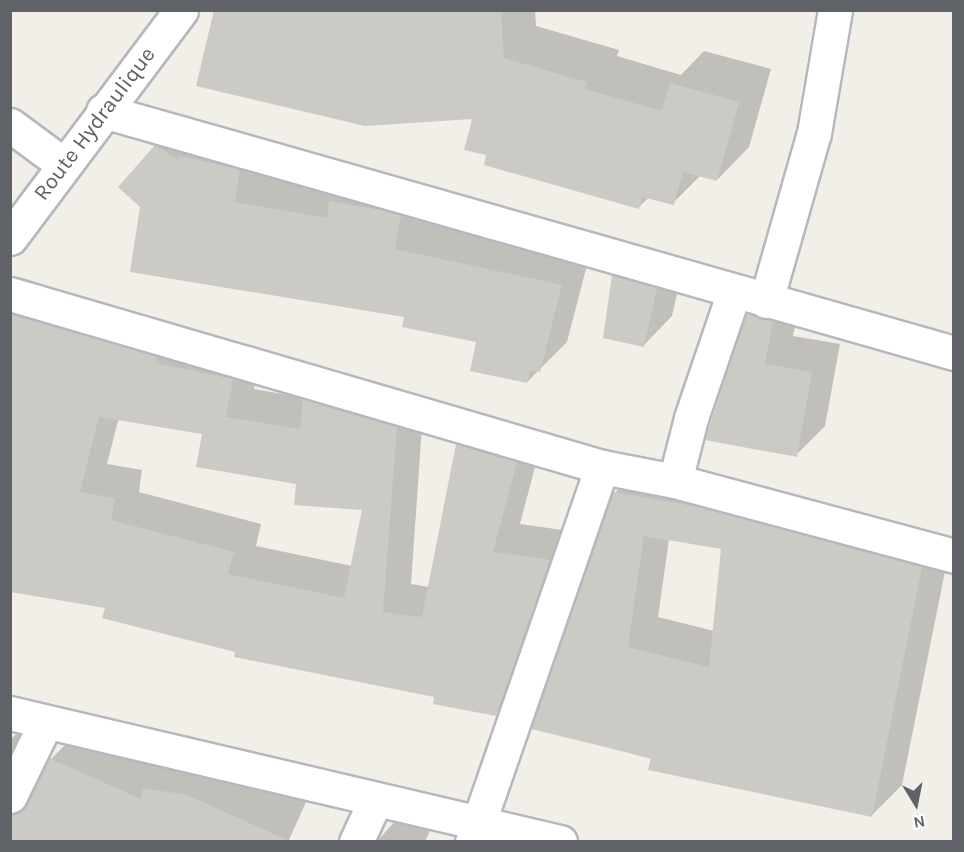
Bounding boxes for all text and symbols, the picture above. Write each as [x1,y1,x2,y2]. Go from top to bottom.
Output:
street label: Route Hydraulique [29,42,161,206]
north arrow [886,774,946,834]
text: N [912,812,927,833]

